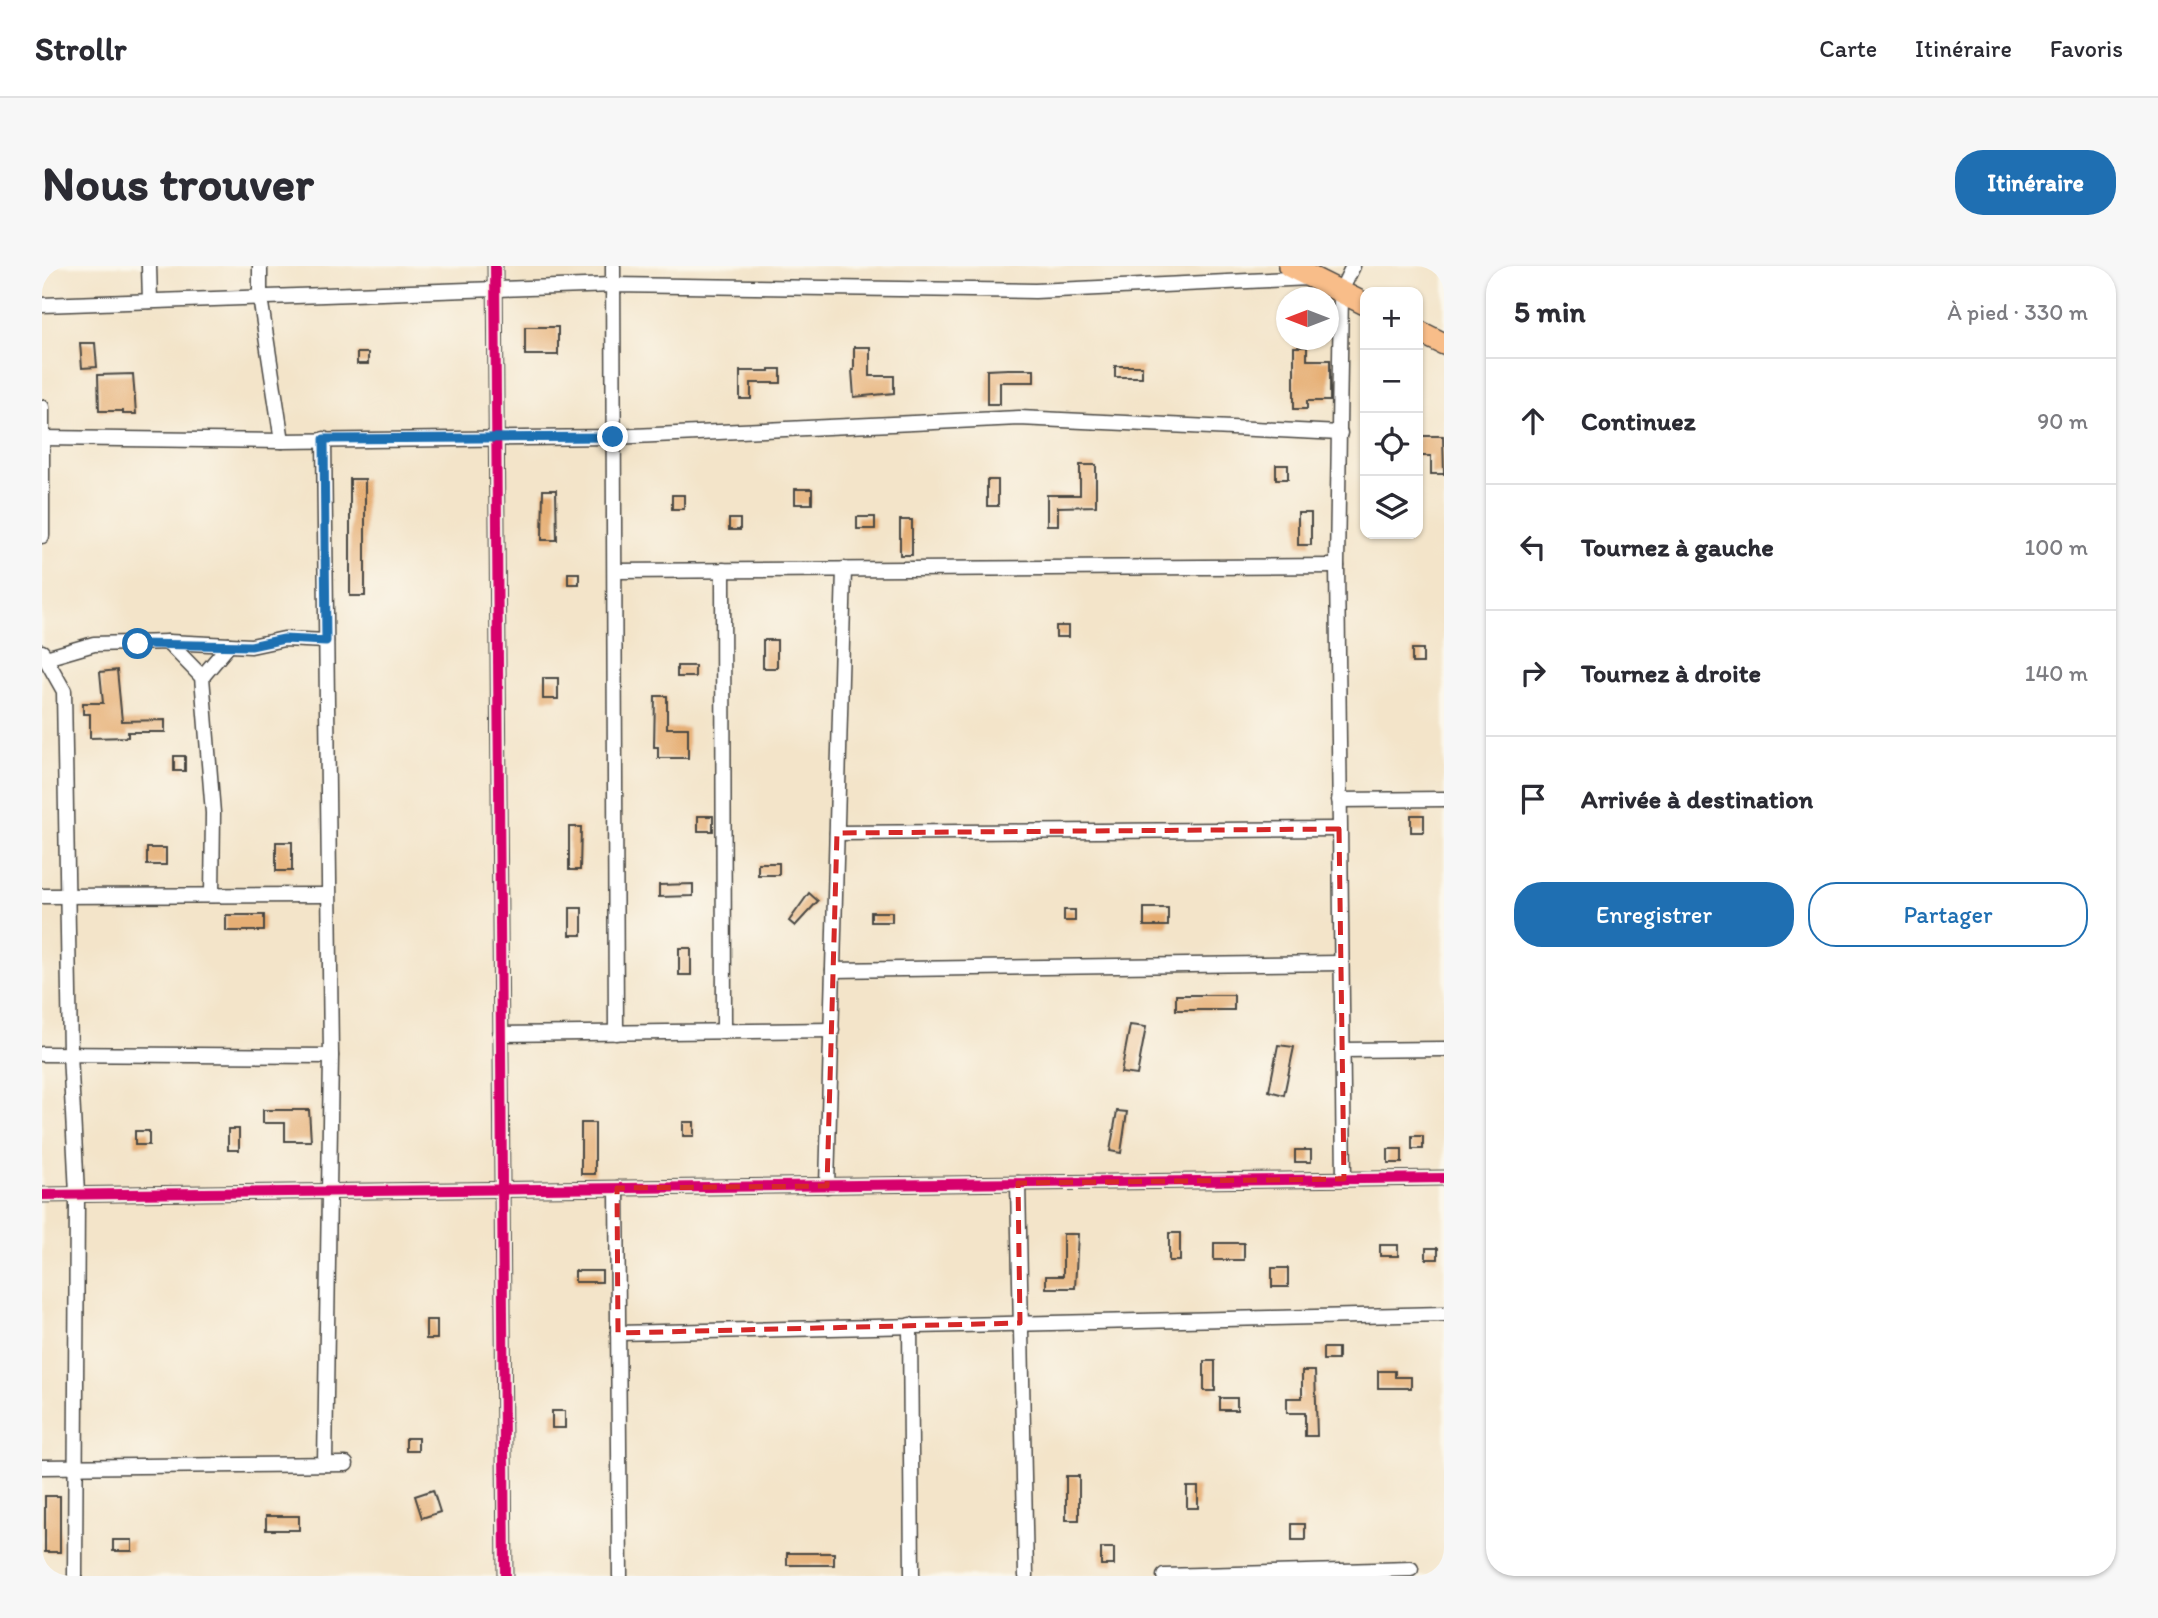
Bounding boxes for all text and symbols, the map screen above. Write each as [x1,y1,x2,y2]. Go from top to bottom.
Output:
text: Strollr [35,29,126,68]
text: Carte [1819,34,1877,63]
text: Itinéraire [1915,34,2012,63]
text: Favoris [2050,34,2123,63]
button: Itinéraire [1955,150,2116,215]
text: Nous trouver [42,153,314,212]
north arrow [1276,287,1339,350]
map controls [1360,287,1423,539]
button: + [1360,287,1423,350]
text: 5 min [1514,293,1585,330]
text: À pied · 330 m [1947,298,2088,326]
button: − [1360,350,1423,413]
icon: ahead [1514,402,1552,440]
text: Continuez [1581,405,1696,437]
text: 90 m [2037,407,2088,435]
button: locate [1360,413,1423,476]
route end [597,421,628,452]
button: layers [1360,476,1423,539]
icon: left [1514,528,1552,566]
text: Tournez à gauche [1581,531,1774,563]
text: 100 m [2024,533,2088,561]
route start [122,628,153,659]
icon: right [1514,654,1552,692]
text: Tournez à droite [1581,657,1761,689]
text: 140 m [2025,659,2088,687]
icon: arrive [1514,780,1552,818]
text: Arrivée à destination [1581,783,1813,815]
button: Enregistrer [1514,882,1794,947]
button: Partager [1808,882,2088,947]

